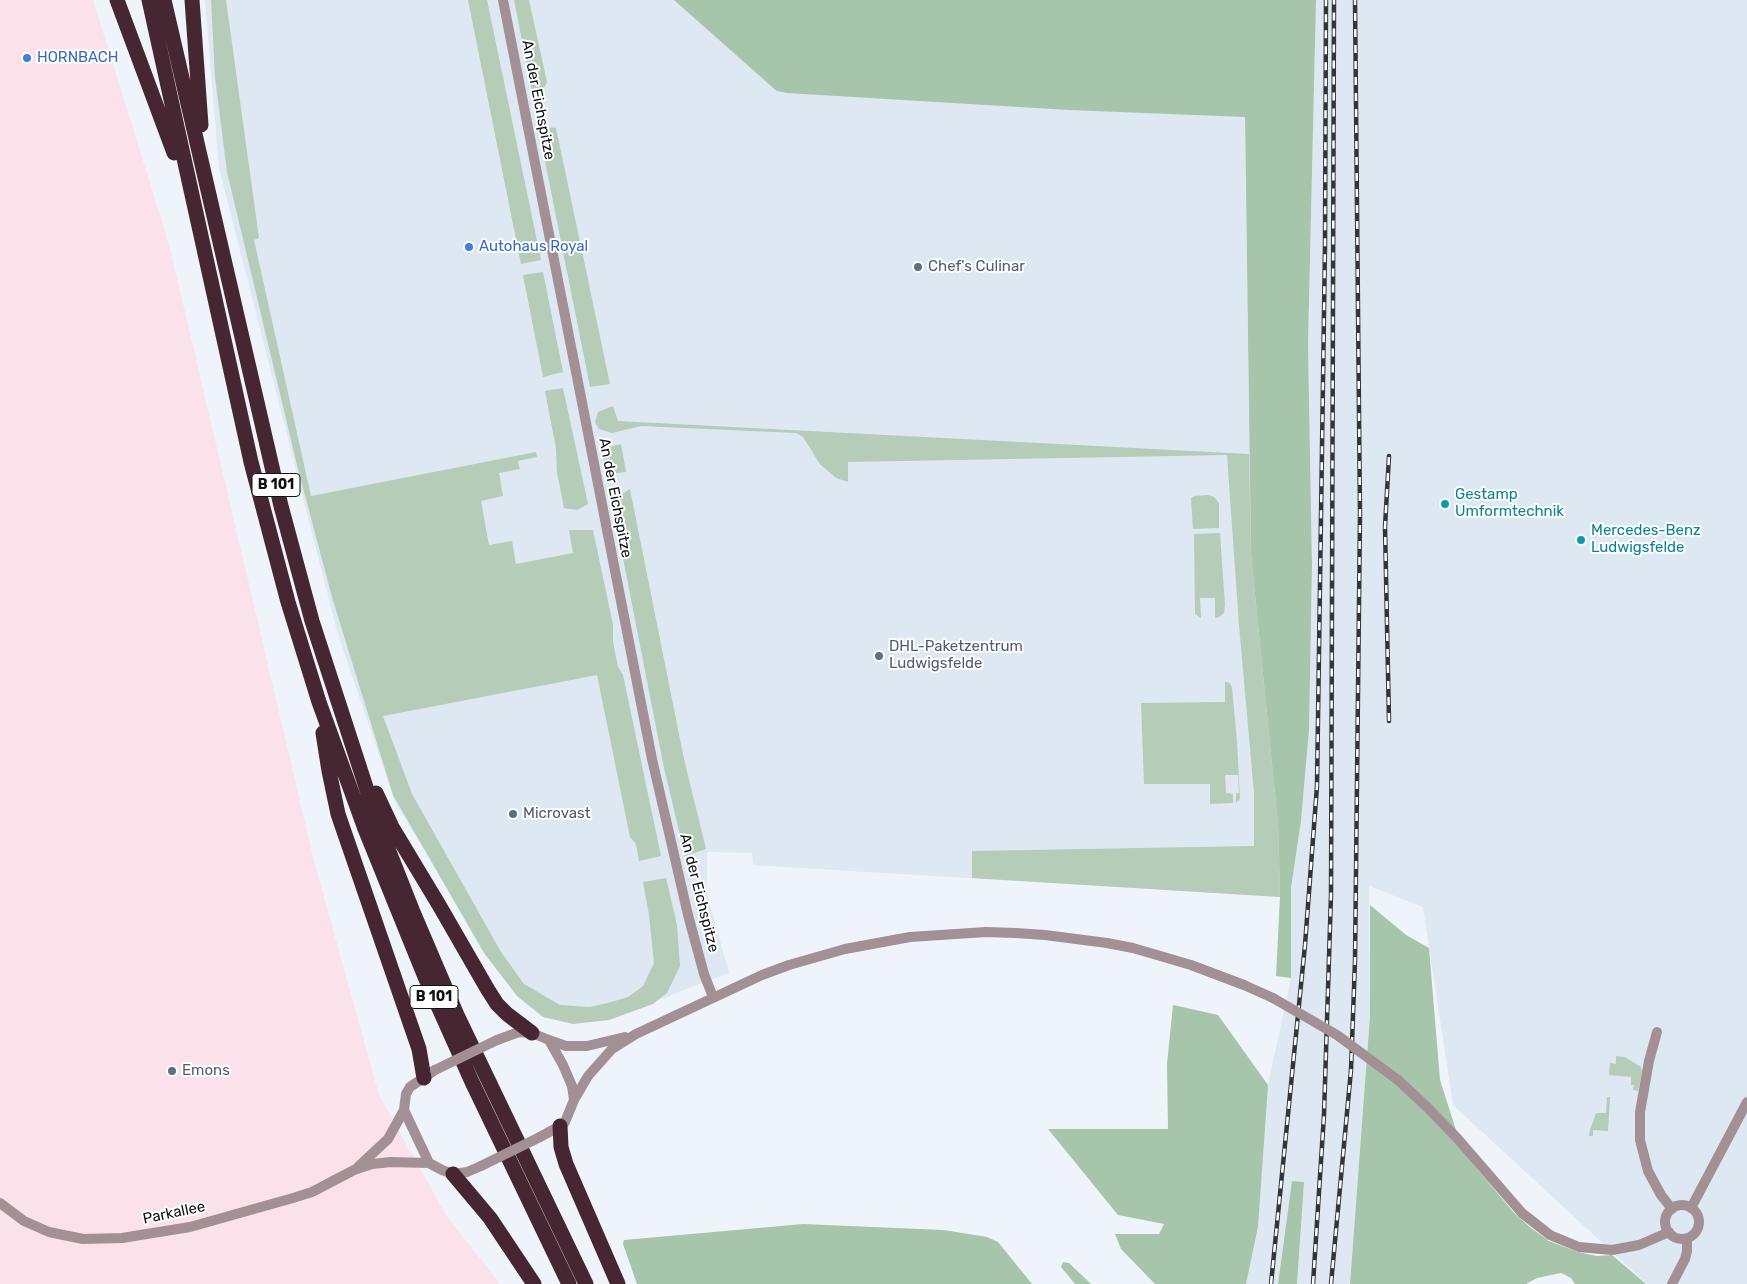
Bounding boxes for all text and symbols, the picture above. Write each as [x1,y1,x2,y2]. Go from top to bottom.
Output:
street label: An der Eichspitze [518,39,558,161]
place label: HORNBACH [37,49,119,67]
marker: HORNBACH [21,52,33,64]
place label: Autohaus Royal [479,238,588,256]
marker: Autohaus Royal [463,241,475,253]
place label: Chef's Culinar [928,258,1025,276]
marker: Chef's Culinar [912,261,924,273]
street label: An der Eichspitze [595,437,635,559]
road number: B 101 [252,474,300,496]
place label: Gestamp Umformtechnik [1455,486,1564,521]
marker: Gestamp Umformtechnik [1439,498,1451,510]
place label: Mercedes-Benz Ludwigsfelde [1591,522,1701,557]
marker: Mercedes-Benz Ludwigsfelde [1575,534,1587,546]
place label: DHL-Paketzentrum Ludwigsfelde [889,638,1023,673]
marker: DHL-Paketzentrum Ludwigsfelde [873,650,885,662]
place label: Microvast [523,805,590,823]
marker: Microvast [507,808,519,820]
street label: An der Eichspitze [676,832,722,954]
road number: B 101 [410,986,458,1009]
place label: Emons [182,1062,230,1080]
marker: Emons [166,1065,178,1077]
street label: Parkallee [141,1198,207,1228]

